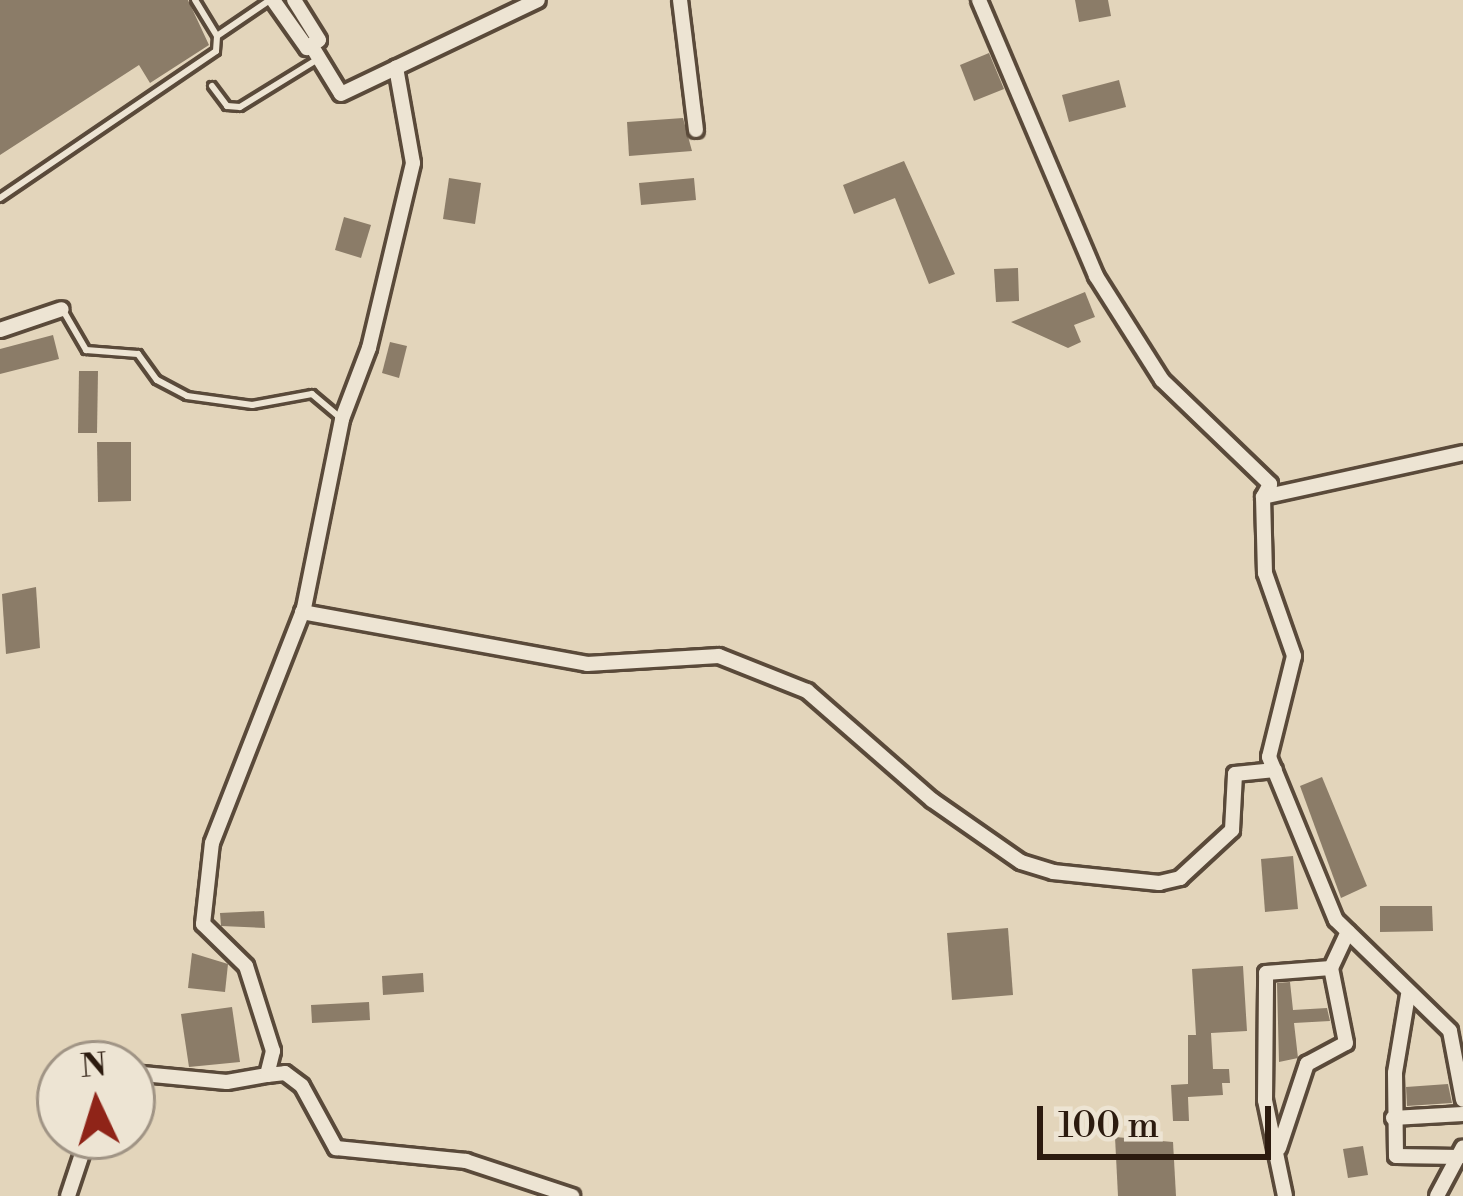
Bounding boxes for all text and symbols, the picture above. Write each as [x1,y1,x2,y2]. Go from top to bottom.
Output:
north arrow [36,1040,156,1160]
text: N [79,1045,108,1088]
scale bar [1043,1082,1277,1156]
text: 100 m [1058,1104,1159,1149]

